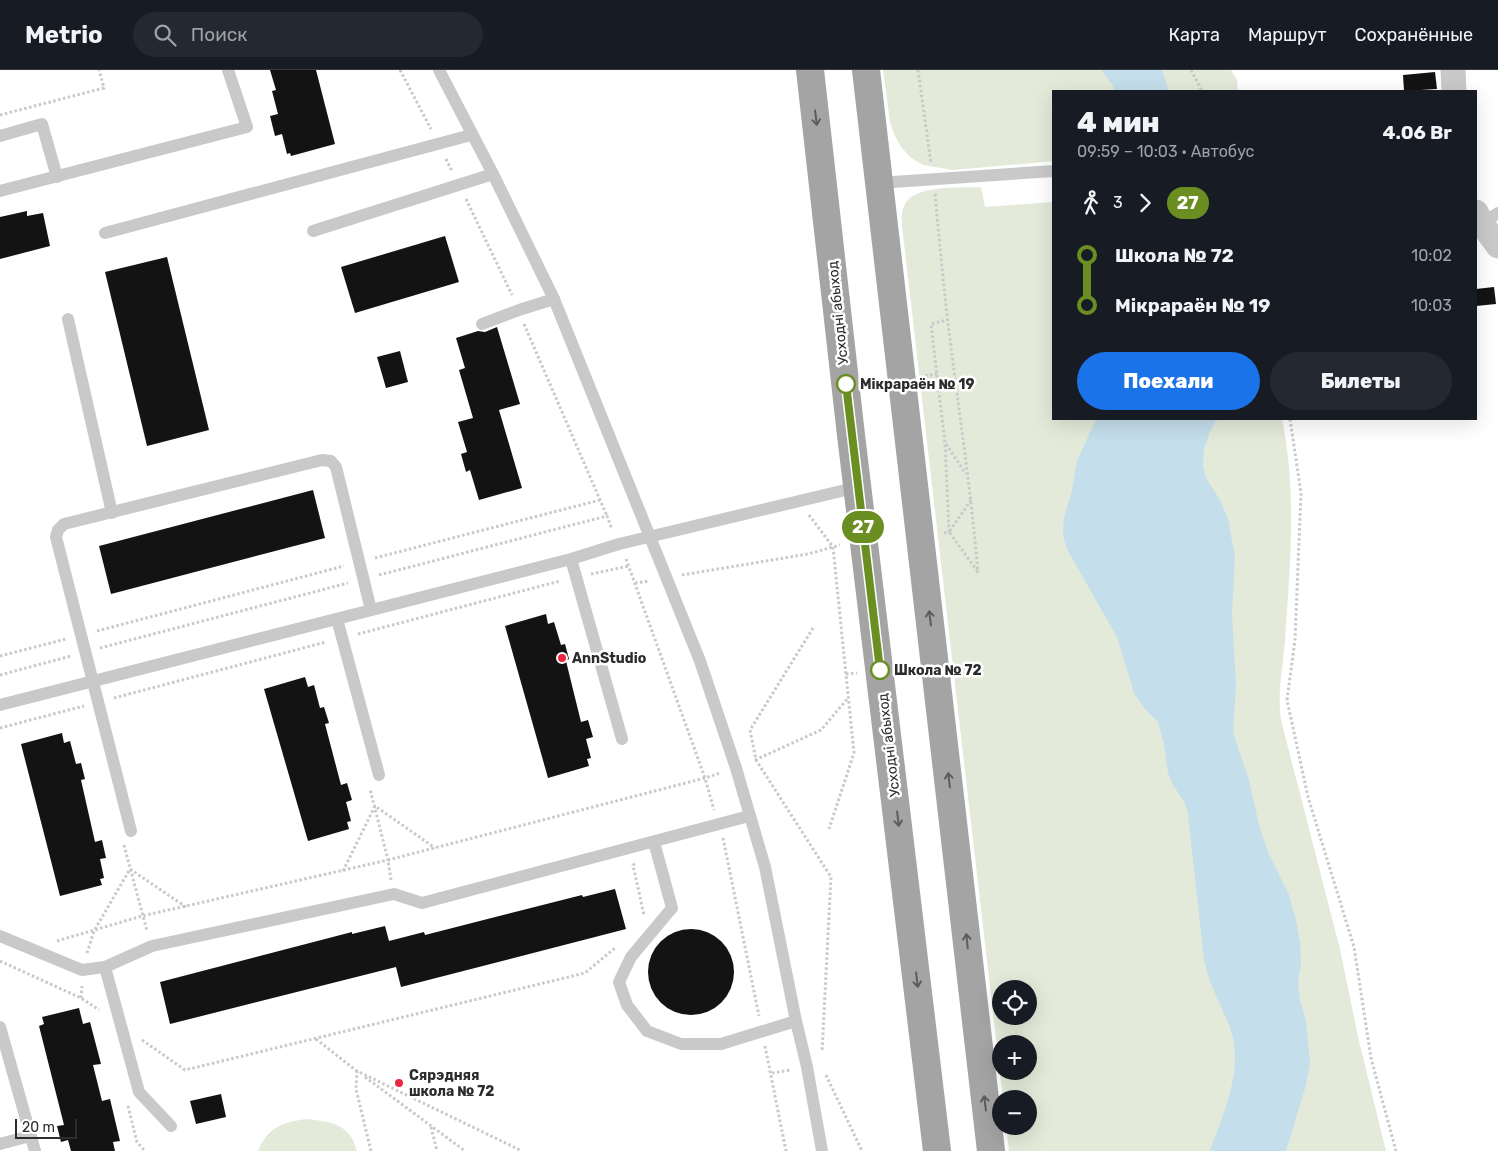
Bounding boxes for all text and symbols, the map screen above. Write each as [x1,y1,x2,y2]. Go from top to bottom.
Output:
search box [133,12,483,57]
text: Metrio [25,21,103,49]
icon: search [151,21,179,49]
text: Поиск [191,23,247,46]
text: Карта [1169,24,1220,46]
text: Маршрут [1248,24,1327,46]
text: Сохранённые [1355,24,1473,46]
text: 4 мин [1077,106,1160,139]
one-way arrow [811,110,821,126]
text: 4.06 Br [1383,121,1452,144]
text: 09:59 – 10:03 · Автобус [1077,142,1254,161]
icon: walk [1077,189,1105,217]
icon: forward [1131,189,1159,217]
text: 27 [1177,192,1199,214]
text: 3 [1113,193,1123,212]
text: Школа № 72 [1115,244,1234,267]
text: 10:02 [1411,246,1452,265]
street label: Усходні абыход [824,260,852,366]
text: Мікрараён № 19 [1115,294,1270,317]
text: 10:03 [1411,296,1452,315]
button: Поехали [1077,352,1260,410]
button: Билеты [1270,352,1452,410]
marker: Мікрараён № 19 [836,374,856,394]
place label: Мікрараён № 19 [860,376,975,393]
line badge: 27 [840,511,886,543]
text: 27 [852,516,874,538]
one-way arrow [925,611,935,627]
place label: AnnStudio [572,650,646,667]
marker: AnnStudio [556,652,568,664]
marker: Школа № 72 [870,660,890,680]
place label: Школа № 72 [894,662,982,679]
street label: Усходні абыход [874,692,904,798]
one-way arrow [944,772,954,788]
one-way arrow [893,810,903,826]
one-way arrow [962,933,972,949]
one-way arrow [912,972,922,988]
map controls [992,980,1037,1135]
button: locate [992,980,1037,1025]
button: + [992,1035,1037,1080]
place label: Сярэдняя школа № 72 [409,1067,494,1100]
marker: Сярэдняя школа № 72 [393,1077,405,1089]
button: − [992,1090,1037,1135]
one-way arrow [980,1095,990,1111]
scale bar [15,1116,78,1139]
text: 20 m [22,1119,55,1136]

